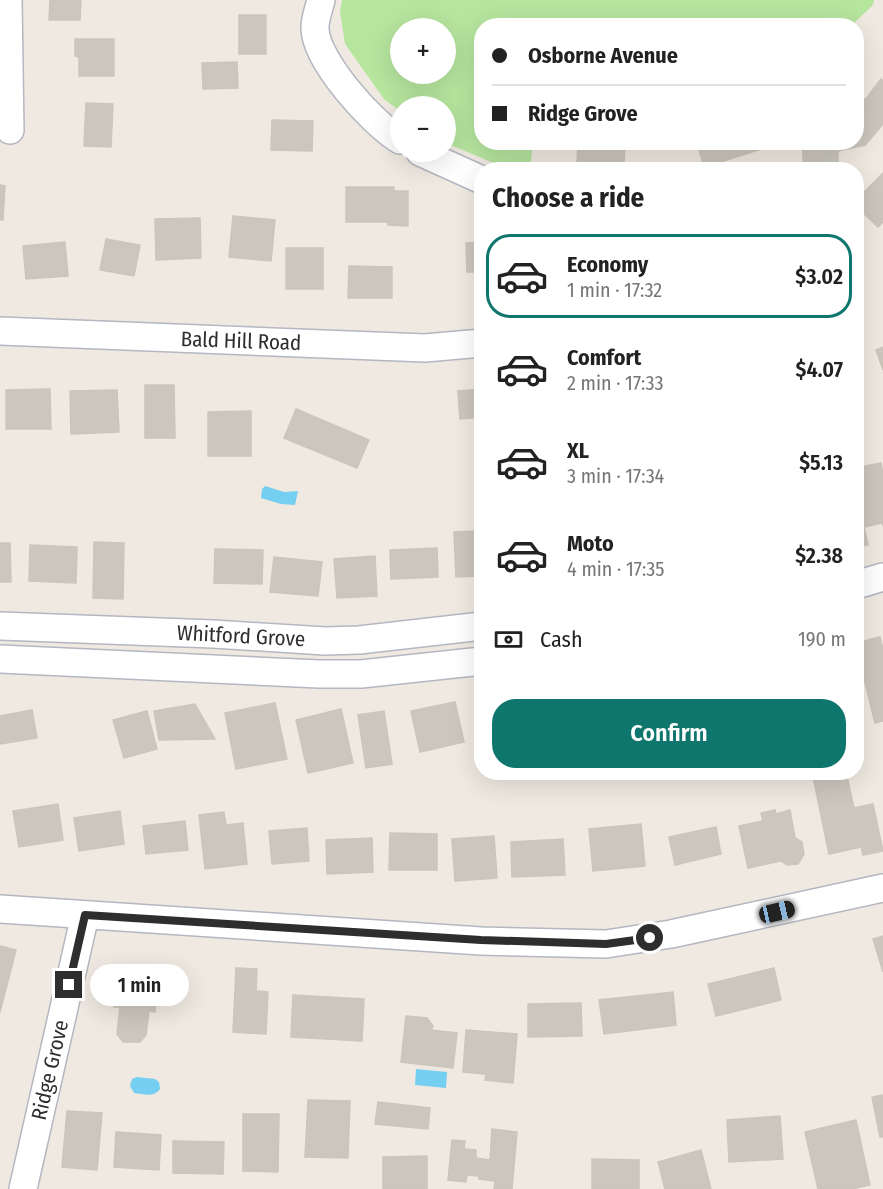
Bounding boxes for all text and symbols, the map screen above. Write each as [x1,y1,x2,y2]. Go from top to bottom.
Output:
map controls [390,18,456,162]
button: + [390,18,456,84]
text: Osborne Avenue [528,42,678,69]
button: − [390,96,456,162]
text: Ridge Grove [528,100,638,127]
text: Choose a ride [492,182,644,214]
icon: car [495,249,549,303]
text: Economy [567,251,648,278]
text: $3.02 [795,263,843,290]
text: 1 min · 17:32 [567,278,662,302]
street label: Bald Hill Road [180,326,302,356]
icon: car [495,342,549,396]
text: Comfort [567,344,641,371]
text: $4.07 [796,356,843,383]
text: 2 min · 17:33 [567,371,663,395]
icon: car [495,435,549,489]
text: XL [567,437,589,464]
text: $5.13 [799,449,843,476]
text: 3 min · 17:34 [567,464,664,488]
icon: car [495,528,549,582]
text: Moto [567,530,614,557]
text: $2.38 [795,542,843,569]
text: 4 min · 17:35 [567,557,665,581]
street label: Whitford Grove [176,620,306,652]
icon: cash [492,623,525,656]
text: Cash [540,626,583,653]
text: 190 m [798,627,846,651]
button: Confirm [492,699,846,768]
car [757,899,797,925]
route start [636,924,663,951]
callout: 1 min [90,964,189,1006]
route end [55,971,82,998]
text: 1 min [118,973,161,997]
street label: Ridge Grove [26,1017,74,1123]

